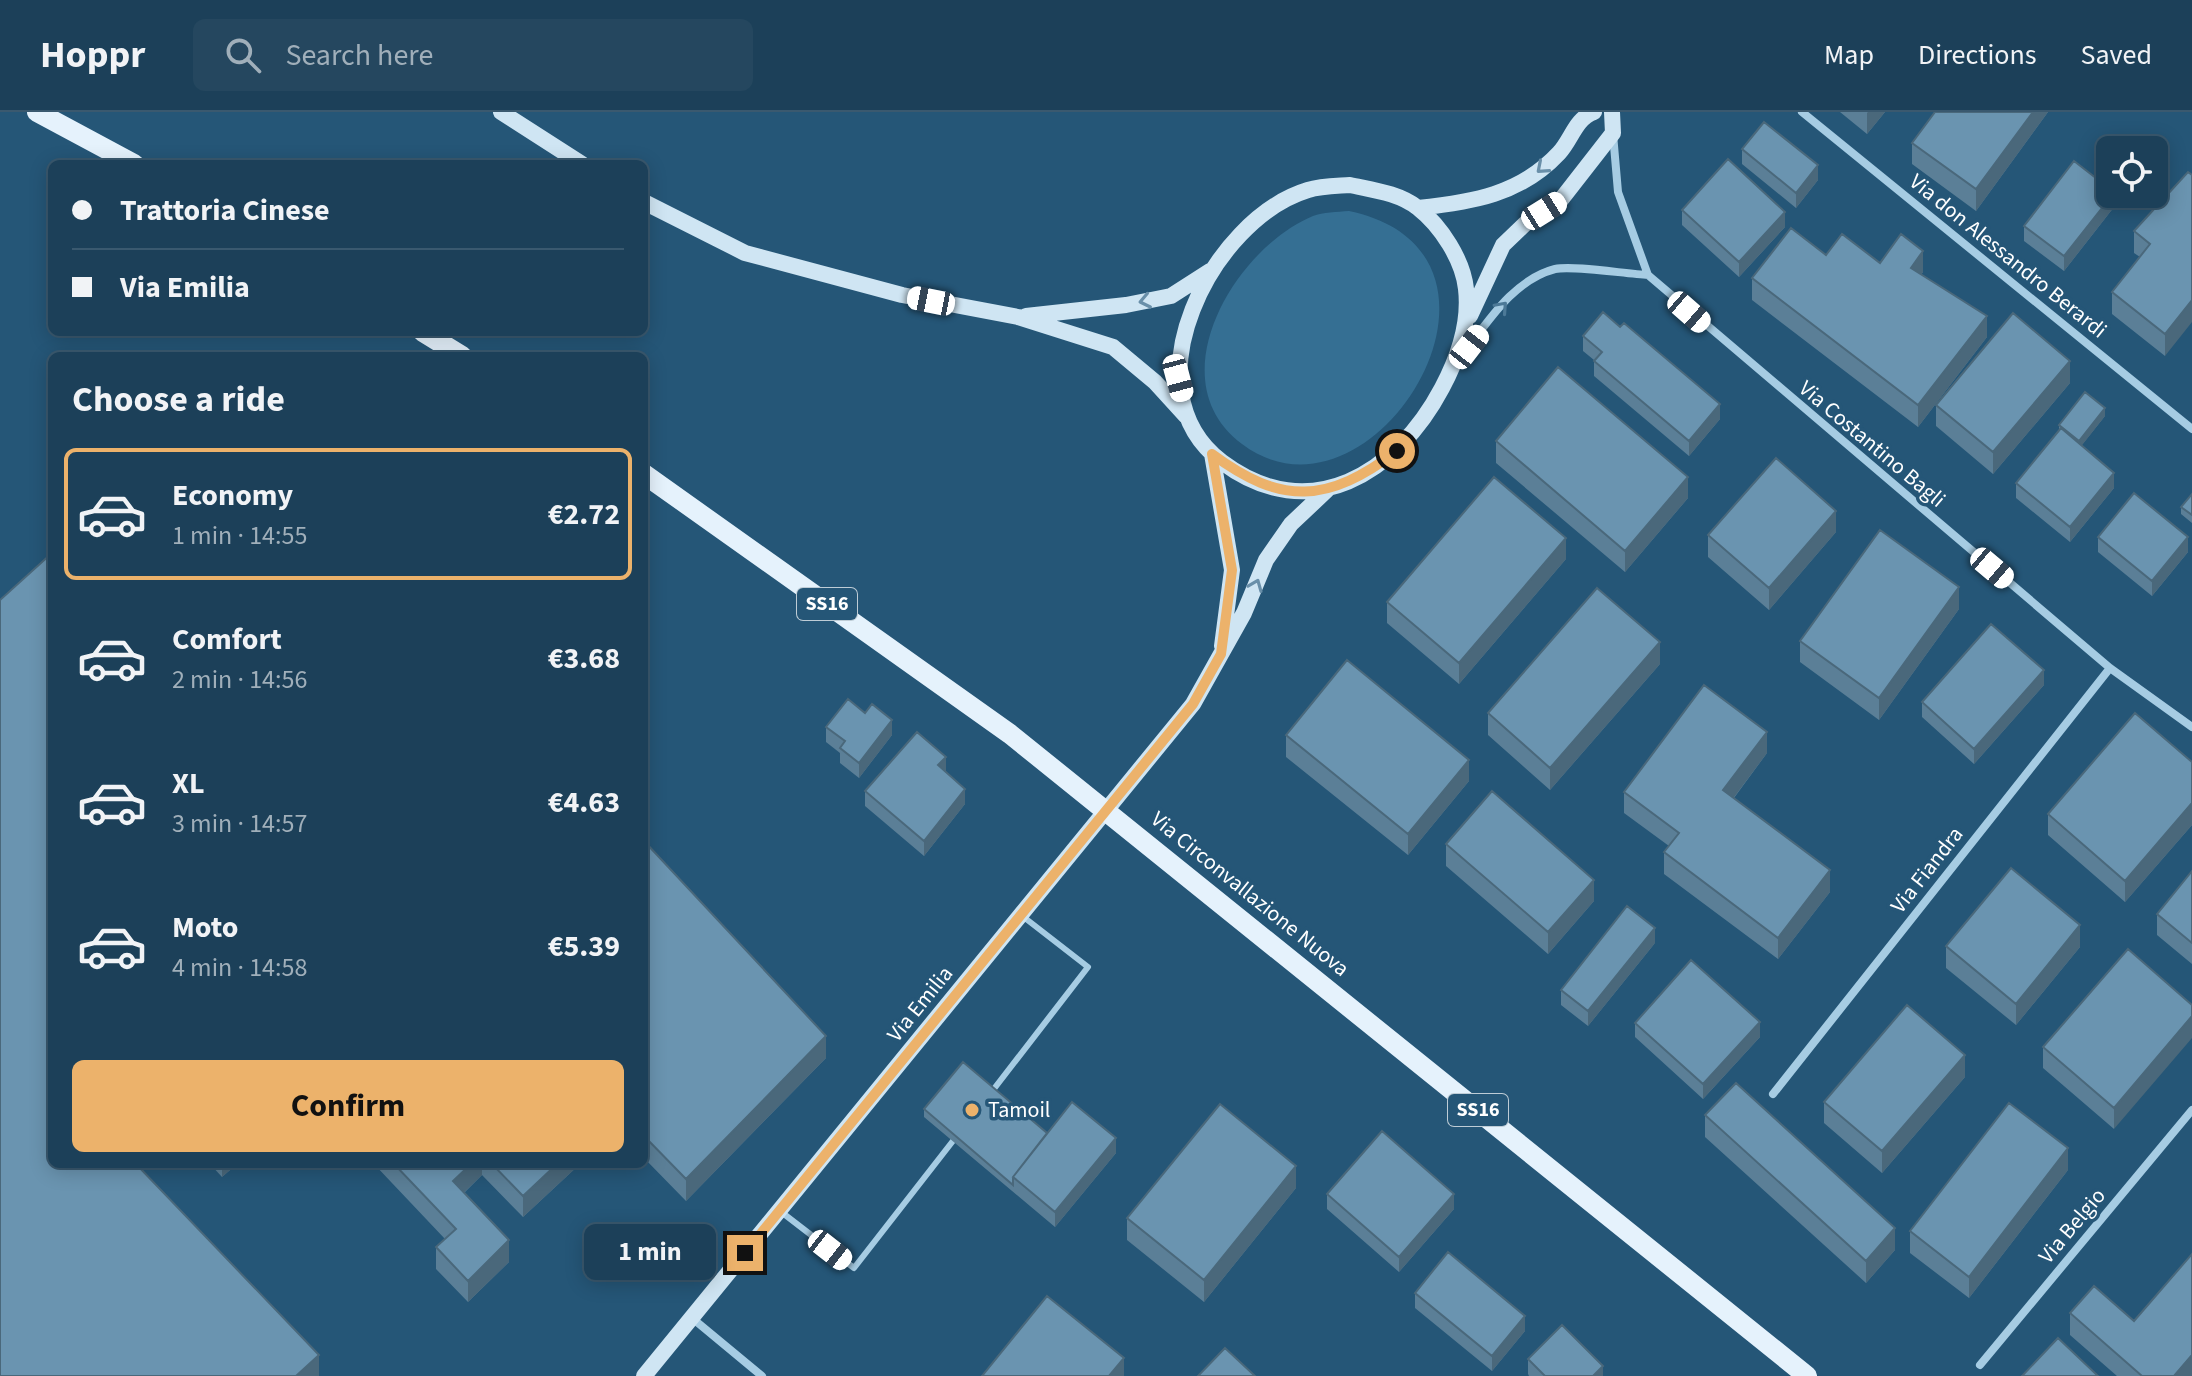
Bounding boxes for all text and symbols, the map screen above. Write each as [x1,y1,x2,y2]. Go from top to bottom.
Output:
search box [193,19,753,91]
text: Hoppr [40,28,145,82]
icon: search [221,33,265,77]
text: Search here [285,34,433,77]
text: Map [1824,35,1874,75]
text: Directions [1918,35,2037,75]
text: Saved [2081,35,2152,75]
map controls [2096,136,2168,208]
button: locate [2096,136,2168,208]
one-way arrow [1537,158,1552,173]
street label: Via don Alessandro Berardi [1902,166,2114,346]
car [1517,188,1571,234]
text: Trattoria Cinese [120,189,330,232]
text: Via Emilia [120,266,250,309]
car [905,285,957,317]
car [1663,287,1715,337]
one-way arrow [1139,292,1153,309]
one-way arrow [1492,302,1507,316]
car [1445,321,1493,373]
car [1160,352,1196,404]
street label: Via Costantino Bagli [1792,373,1952,515]
text: Choose a ride [72,374,285,425]
route start [1379,433,1415,469]
text: Economy [172,474,293,517]
icon: car [76,478,148,550]
text: €2.72 [548,493,620,536]
text: 1 min · 14:55 [172,517,307,554]
car [1966,543,2018,593]
one-way arrow [1246,579,1262,593]
road number: SS16 [797,588,857,620]
text: Comfort [172,618,282,661]
icon: car [76,622,148,694]
text: €3.68 [548,637,620,680]
text: 2 min · 14:56 [172,661,307,698]
text: XL [172,762,205,805]
icon: car [76,766,148,838]
text: €4.63 [548,781,620,824]
street label: Via Circonvallazione Nuova [1144,804,1356,984]
text: 3 min · 14:57 [172,805,307,842]
street label: Via Fiandra [1883,820,1971,920]
text: Moto [172,906,238,949]
icon: car [76,910,148,982]
text: €5.39 [548,925,620,968]
text: 4 min · 14:58 [172,949,307,986]
street label: Via Emilia [879,959,961,1049]
button: Confirm [72,1060,624,1152]
place label: Tamoil [988,1094,1050,1126]
road number: SS16 [1448,1094,1508,1126]
marker: Tamoil [963,1101,981,1119]
street label: Via Belgio [2031,1181,2113,1271]
callout: 1 min [585,1225,717,1281]
car [804,1226,856,1274]
text: 1 min [618,1233,682,1270]
route end [727,1235,763,1271]

